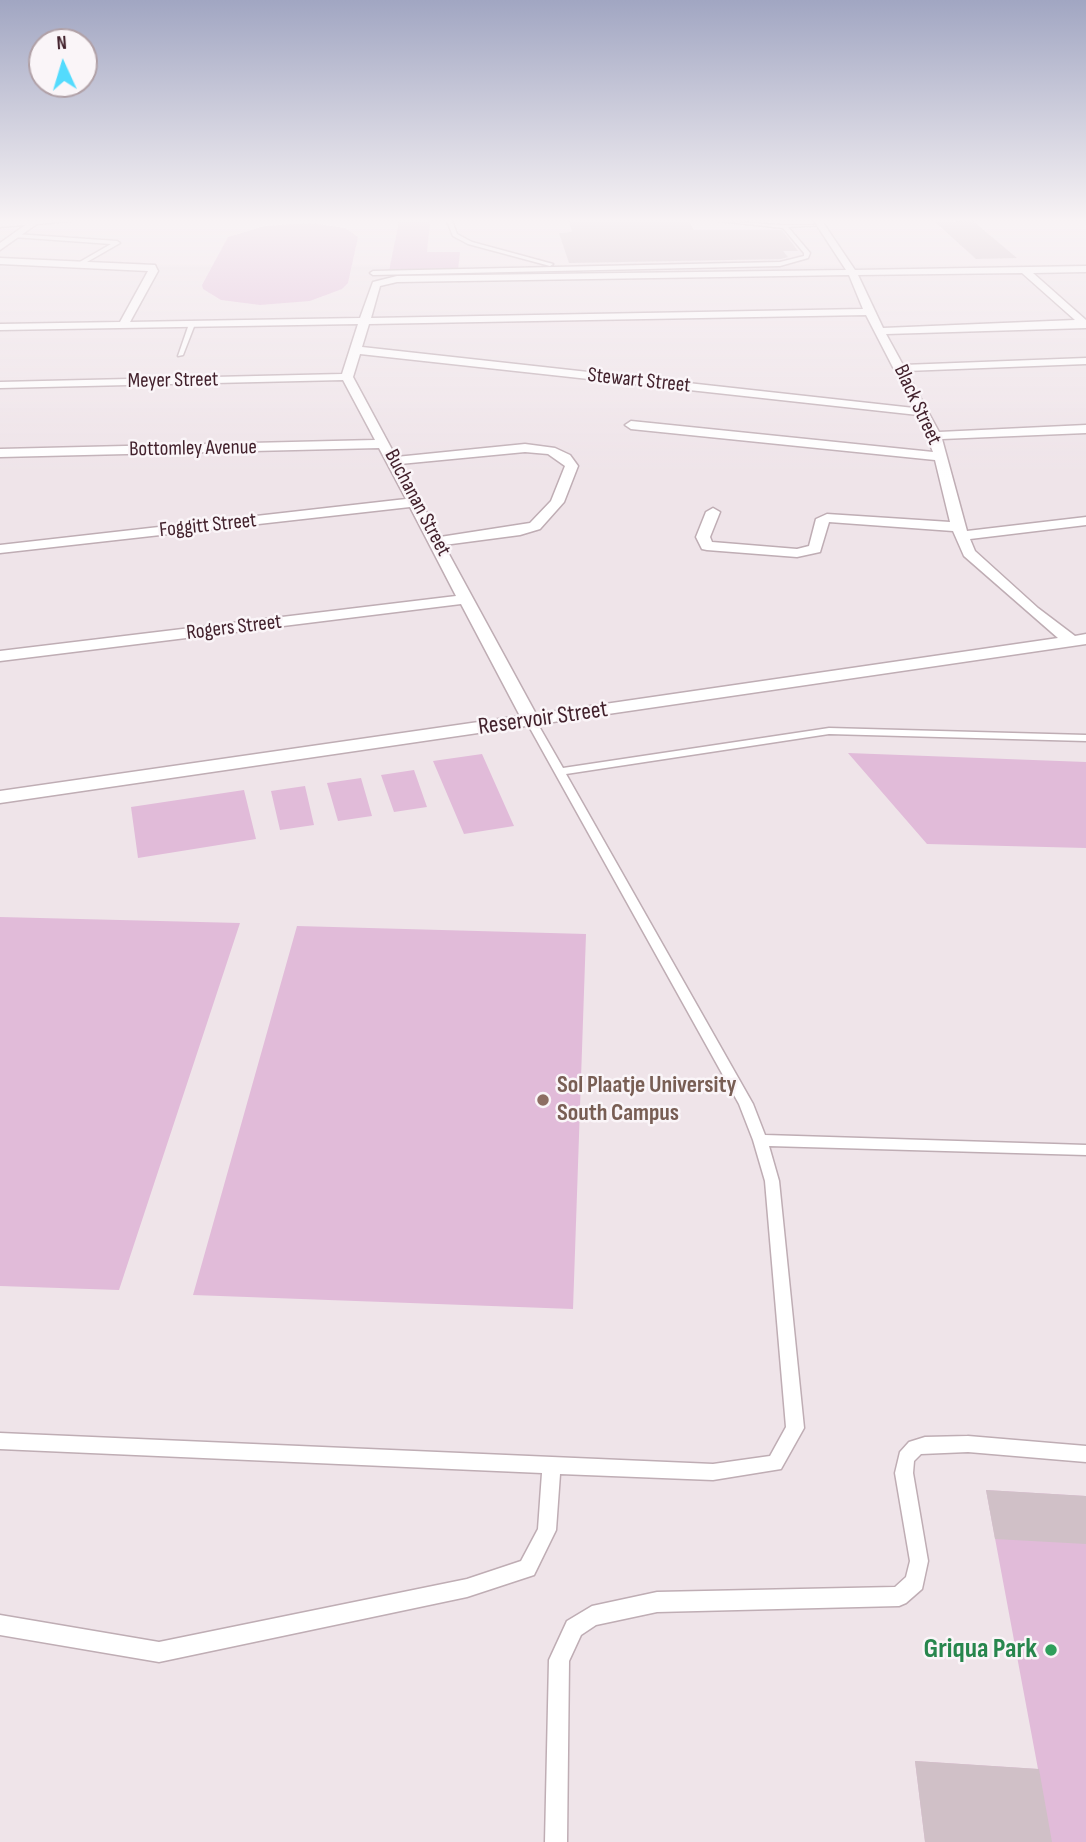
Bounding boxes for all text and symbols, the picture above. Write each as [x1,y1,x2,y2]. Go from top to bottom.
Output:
north arrow [28,28,98,98]
text: N [56,32,68,55]
street label: Black Street [888,361,946,449]
street label: Stewart Street [586,363,692,399]
street label: Meyer Street [127,368,219,394]
street label: Bottomley Avenue [129,435,257,463]
street label: Buchanan Street [378,445,456,561]
street label: Foggitt Street [158,508,258,544]
street label: Rogers Street [185,610,283,646]
street label: Reservoir Street [476,696,610,742]
place label: Sol Plaatje University South Campus [557,1072,737,1128]
marker: Sol Plaatje University South Campus [535,1092,551,1108]
place label: Griqua Park [923,1633,1037,1667]
marker: Griqua Park [1043,1642,1059,1658]

